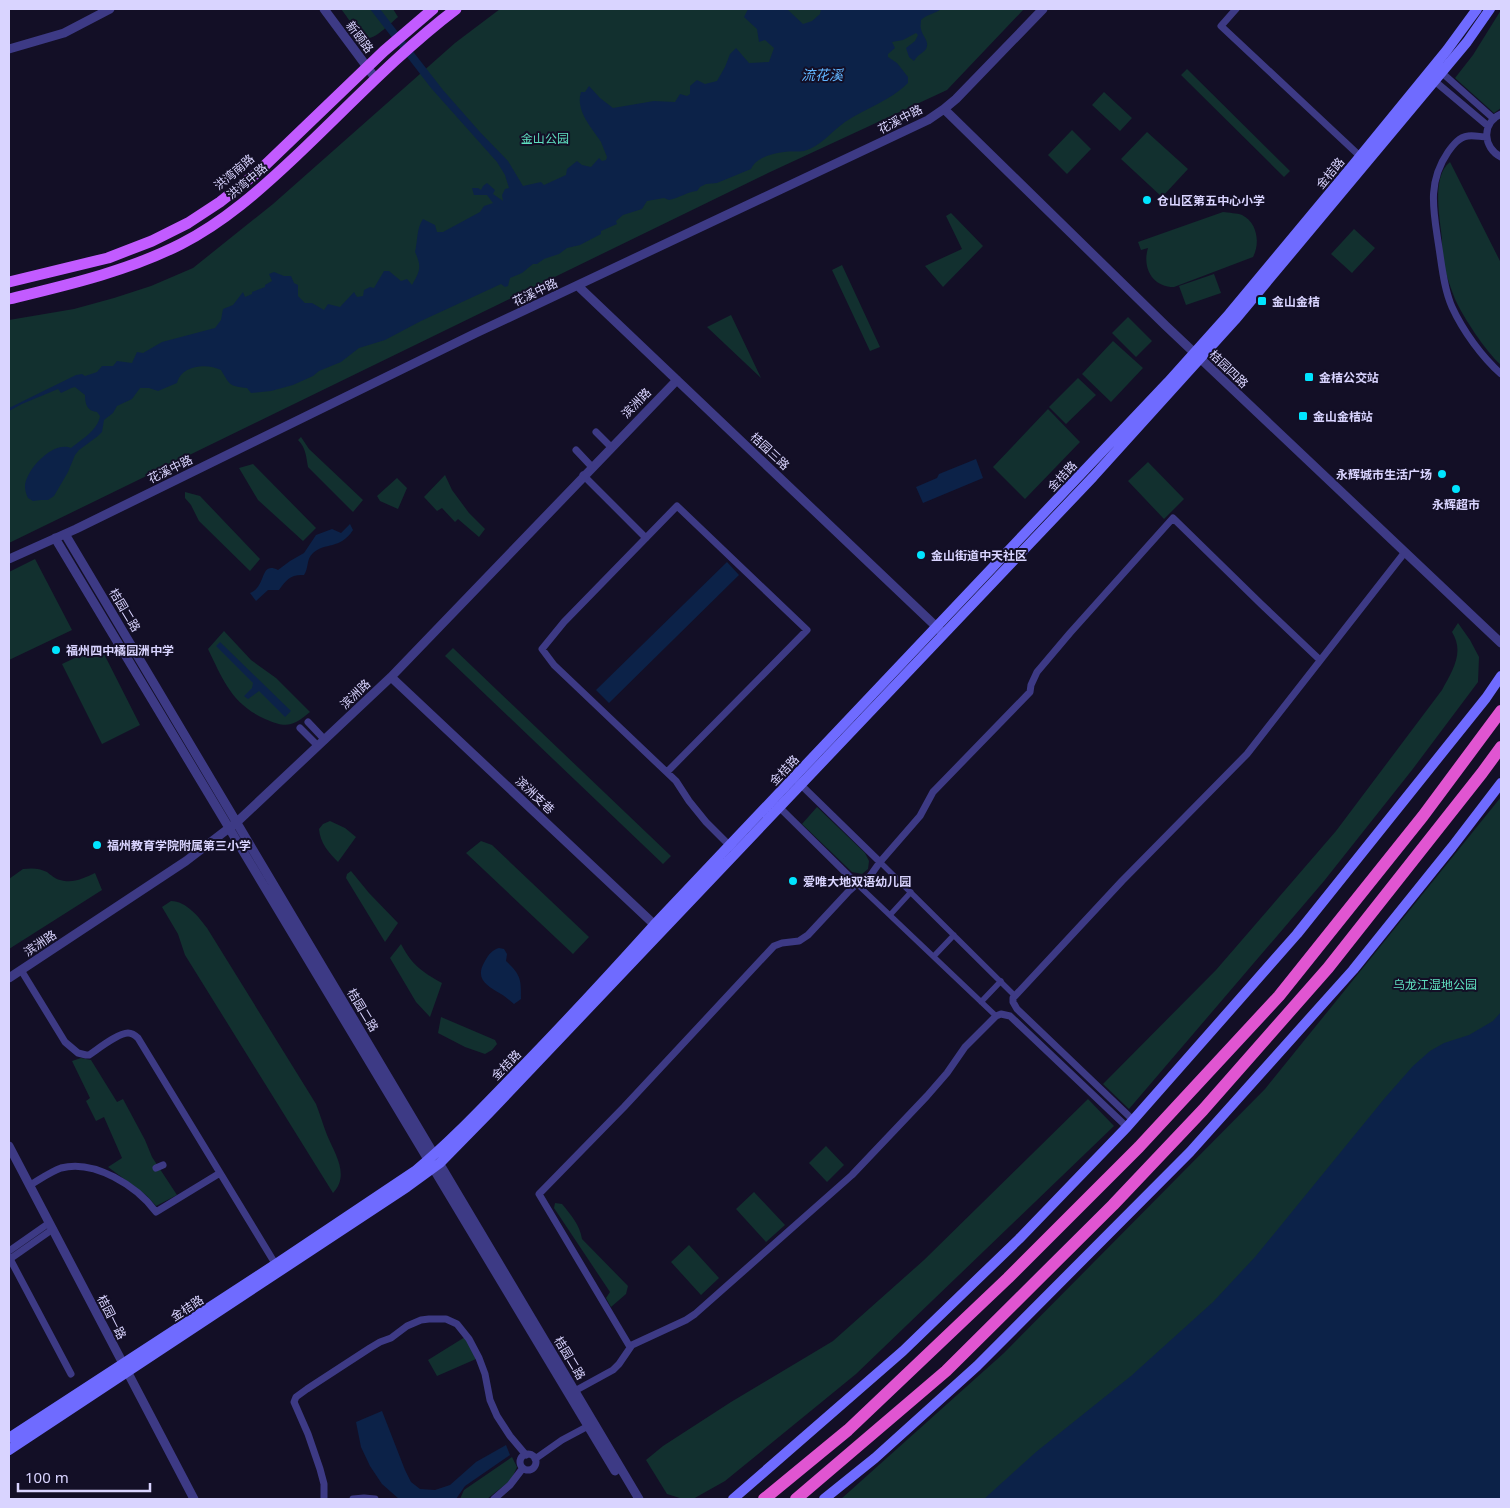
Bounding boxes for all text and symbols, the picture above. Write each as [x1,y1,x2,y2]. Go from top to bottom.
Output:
street label: 新颐路 [342,18,378,56]
water label: 流花溪 [801,65,845,84]
street label: 花溪中路 [875,101,925,137]
park label: 金山公园 [521,130,569,147]
street label: 洪湾南路 [210,150,258,194]
street label: 金桔路 [1312,154,1348,192]
street label: 洪湾中路 [223,159,271,203]
place label: 仓山区第五中心小学 [1157,192,1265,209]
marker: 仓山区第五中心小学 [1141,194,1153,206]
street label: 花溪中路 [510,274,560,310]
place label: 金山金桔 [1272,293,1320,310]
marker: 金山金桔 [1256,295,1268,307]
street label: 桔园四路 [1206,346,1252,392]
place label: 金桔公交站 [1319,369,1379,386]
marker: 金桔公交站 [1303,371,1315,383]
street label: 滨洲路 [617,384,655,422]
place label: 金山金桔站 [1313,408,1373,425]
marker: 金山金桔站 [1297,410,1309,422]
street label: 桔园三路 [747,428,793,474]
street label: 花溪中路 [145,451,195,487]
street label: 金桔路 [1044,457,1080,495]
place label: 永辉城市生活广场 [1336,466,1432,483]
marker: 永辉城市生活广场 [1436,468,1448,480]
marker: 永辉超市 [1450,483,1462,495]
place label: 永辉超市 [1432,496,1480,513]
place label: 金山街道中天社区 [931,547,1027,564]
marker: 金山街道中天社区 [915,549,927,561]
street label: 桔园二路 [105,585,145,635]
place label: 福州四中橘园洲中学 [66,642,174,659]
marker: 福州四中橘园洲中学 [50,644,62,656]
street label: 滨洲路 [336,675,374,713]
street label: 金桔路 [766,751,802,789]
street label: 滨洲支巷 [512,772,558,818]
place label: 福州教育学院附属第三小学 [107,837,251,854]
marker: 福州教育学院附属第三小学 [91,839,103,851]
place label: 爱唯大地双语幼儿园 [803,873,911,890]
marker: 爱唯大地双语幼儿园 [787,875,799,887]
street label: 滨洲路 [20,926,60,960]
park label: 乌龙江湿地公园 [1393,976,1477,993]
street label: 桔园二路 [343,985,383,1035]
street label: 金桔路 [487,1046,525,1084]
street label: 金桔路 [167,1291,207,1325]
street label: 桔园一路 [94,1292,130,1342]
street label: 桔园二路 [550,1333,590,1383]
scale bar [18,1460,150,1492]
text: 100 m [25,1467,69,1487]

